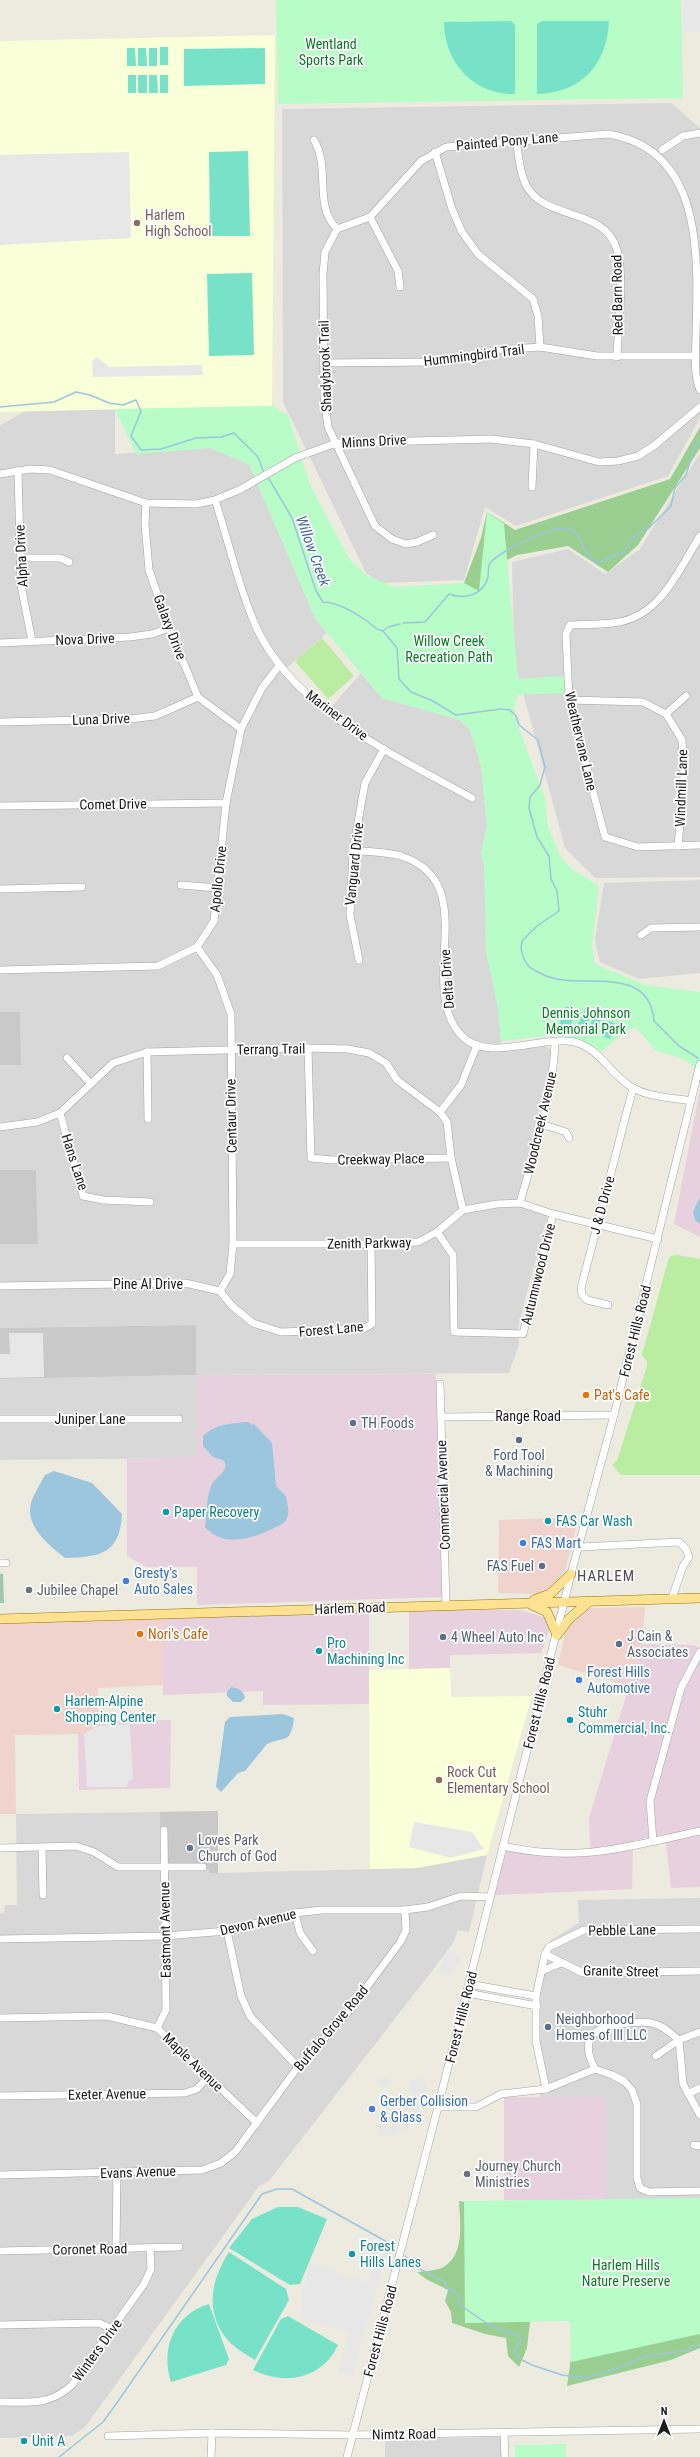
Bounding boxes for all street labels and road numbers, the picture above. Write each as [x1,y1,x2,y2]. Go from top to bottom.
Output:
street label: Painted Pony Lane [455,129,559,153]
street label: Red Barn Road [608,254,626,336]
street label: Shadybrook Trail [315,320,335,412]
street label: Hummingbird Trail [423,341,525,369]
street label: Minns Drive [341,431,407,451]
street label: Alpha Drive [11,524,31,588]
street label: Galaxy Drive [150,592,190,662]
street label: Nova Drive [55,630,115,648]
street label: Mariner Drive [303,686,372,744]
street label: Weathervane Lane [562,690,600,793]
street label: Luna Drive [72,710,131,728]
street label: Windmill Lane [672,748,690,827]
street label: Comet Drive [79,795,147,813]
street label: Vanguard Drive [342,821,366,906]
street label: Apollo Drive [207,845,229,913]
street label: Delta Drive [437,948,457,1009]
street label: Terrang Trail [237,1040,305,1058]
street label: Woodcreek Avenue [520,1070,560,1176]
street label: Centaur Drive [222,1078,240,1153]
street label: Hans Lane [58,1132,92,1193]
street label: Creekway Place [337,1150,425,1168]
street label: J & D Drive [587,1174,618,1236]
street label: Autumnwood Drive [518,1221,558,1327]
street label: Zenith Parkway [327,1234,411,1252]
street label: Pine Al Drive [113,1276,183,1292]
street label: Forest Hills Road [616,1283,654,1379]
street label: Forest Lane [298,1318,364,1340]
street label: Range Road [495,1408,561,1424]
street label: Juniper Lane [54,1411,126,1427]
street label: Commercial Avenue [433,1439,453,1550]
street label: Harlem Road [314,1599,386,1617]
street label: Forest Hills Road [520,1655,558,1751]
street label: Eastmont Avenue [156,1881,174,1978]
street label: Devon Avenue [218,1905,298,1939]
street label: Pebble Lane [588,1921,656,1939]
street label: Granite Street [583,1962,659,1980]
street label: Forest Hills Road [442,1969,480,2065]
street label: Buffalo Grove Road [291,1982,371,2074]
street label: Maple Avenue [160,2029,227,2095]
street label: Exeter Avenue [68,2085,147,2103]
street label: Evans Avenue [100,2163,177,2181]
street label: Coronet Road [52,2240,128,2258]
street label: Forest Hills Road [360,2283,400,2379]
street label: Winters Drive [69,2315,125,2384]
street label: Nimtz Road [372,2425,436,2443]

